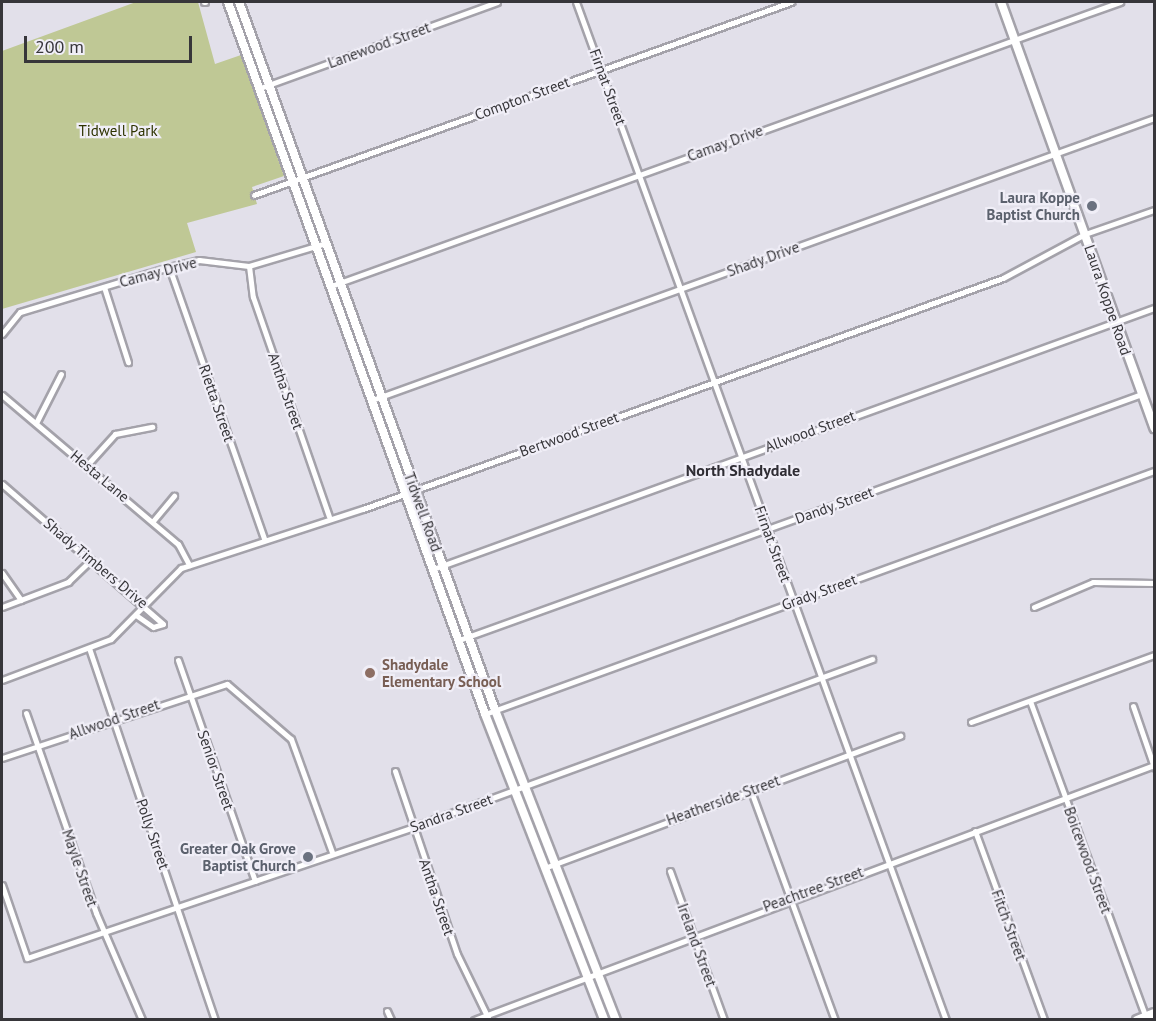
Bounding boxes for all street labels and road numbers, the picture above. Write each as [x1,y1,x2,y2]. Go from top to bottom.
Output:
street label: Lanewood Street [325,18,433,72]
street label: Firnat Street [586,46,630,128]
street label: Compton Street [472,72,572,124]
street label: Camay Drive [684,121,766,165]
street label: Shady Drive [724,237,802,281]
street label: Laura Koppe Road [1081,242,1135,358]
street label: Camay Drive [117,253,199,291]
street label: Antha Street [264,350,308,432]
street label: Rietta Street [195,362,239,444]
street label: Allwood Street [762,406,858,456]
street label: Bertwood Street [517,408,621,460]
street label: Hesta Lane [67,446,133,506]
street label: Tidwell Road [400,470,446,554]
street label: Dandy Street [792,482,876,528]
street label: Firnat Street [751,503,795,585]
street label: Shady Timbers Drive [40,514,152,612]
street label: Grady Street [779,570,859,614]
street label: Allwood Street [66,695,162,743]
street label: Senior Street [194,728,238,812]
street label: Heatherside Street [664,771,782,829]
street label: Sandra Street [407,790,495,836]
street label: Polly Street [132,796,174,872]
street label: Boicewood Street [1060,804,1116,916]
street label: Mayle Street [58,827,102,909]
street label: Antha Street [415,856,459,938]
street label: Peachtree Street [760,863,866,915]
street label: Fitch Street [988,887,1030,963]
street label: Ireland Street [674,901,720,989]

